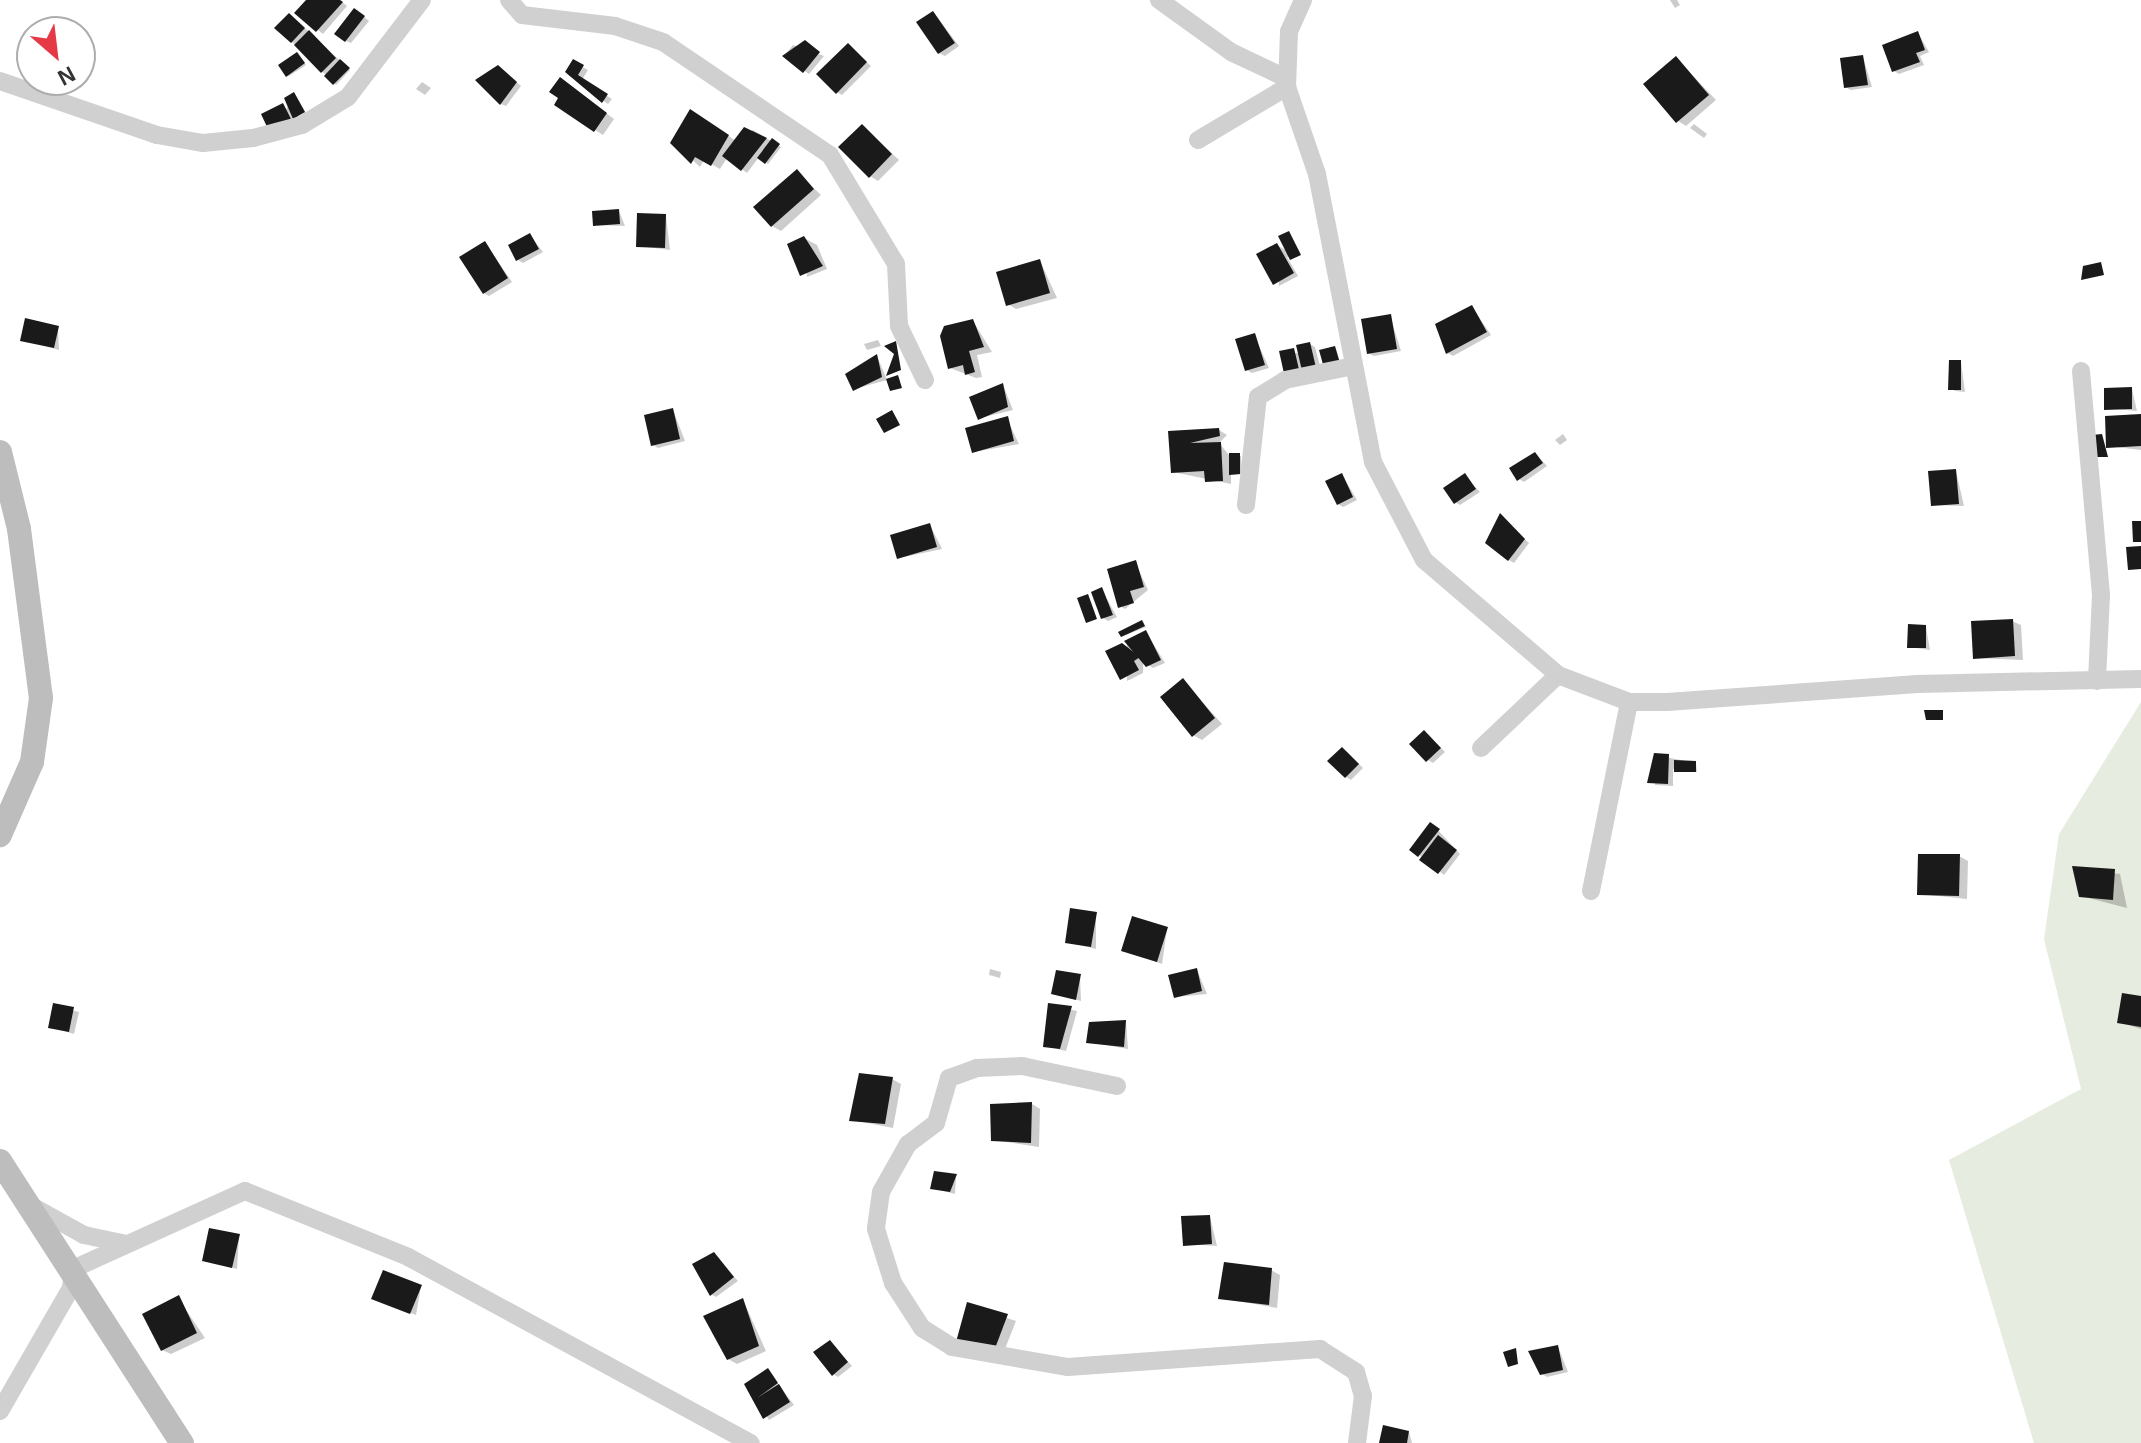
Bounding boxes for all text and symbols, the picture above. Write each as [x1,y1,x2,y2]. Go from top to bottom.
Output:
north arrow [16,16,96,96]
text: N [54,61,79,91]

